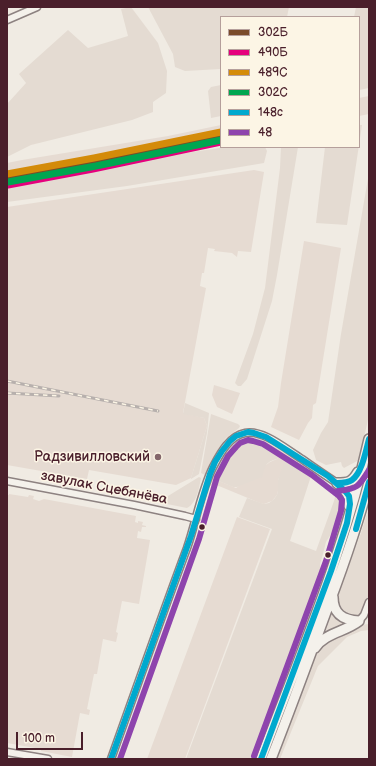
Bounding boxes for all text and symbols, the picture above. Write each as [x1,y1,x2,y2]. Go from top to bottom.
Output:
legend [220,16,360,148]
text: 302Б [258,25,288,40]
text: 490Б [258,45,288,60]
text: 489С [258,65,287,80]
text: 302С [258,85,288,100]
text: 148с [258,105,283,120]
text: 48 [258,125,272,140]
place label: Радзивилловский [34,449,150,465]
marker: Радзивилловский [153,452,163,462]
street label: завулак Сцебянёва [39,468,169,508]
unlabelled marker [197,522,207,532]
unlabelled marker [323,550,333,560]
scale bar [18,724,85,750]
text: 100 m [23,731,55,746]

